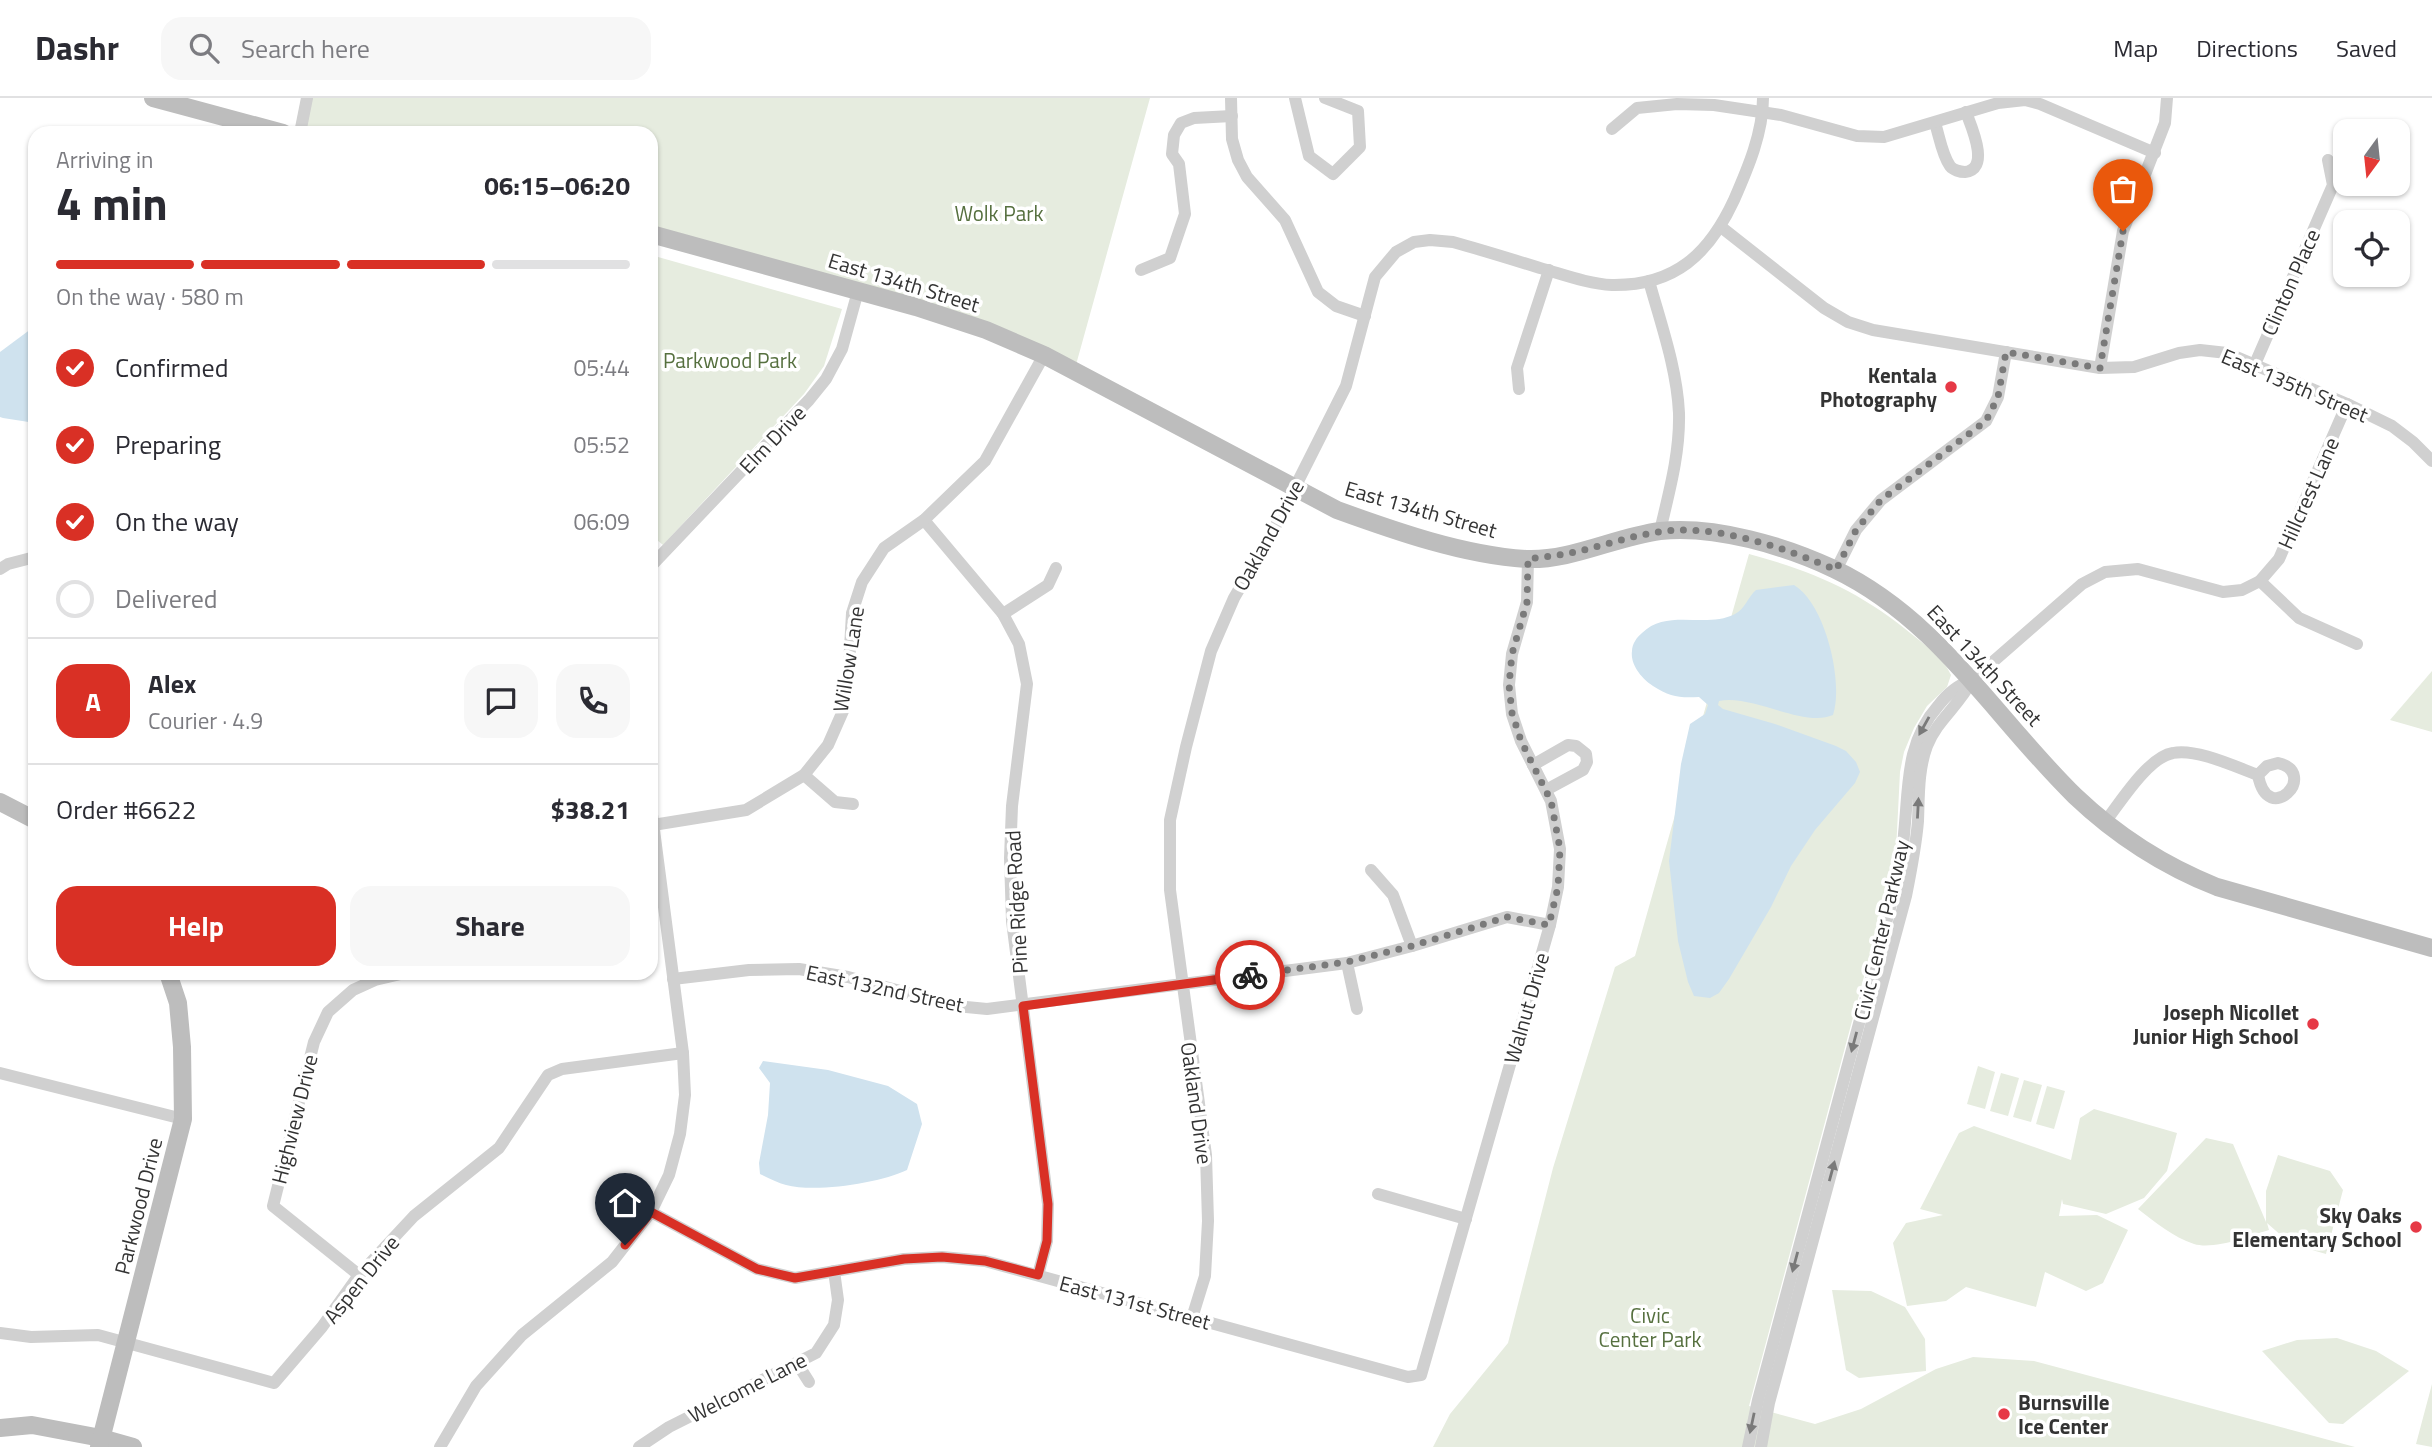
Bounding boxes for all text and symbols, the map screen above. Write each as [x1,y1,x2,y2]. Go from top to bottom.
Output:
search box [161,17,651,80]
text: Dashr [35,23,119,73]
icon: search [185,29,223,67]
text: Search here [241,29,370,68]
text: Map [2113,30,2158,66]
text: Directions [2196,30,2298,66]
text: Saved [2336,30,2397,66]
north arrow [2333,119,2410,196]
map controls [2333,119,2410,287]
text: Arriving in [56,142,153,177]
pin [2093,159,2153,231]
text: 06:15–06:20 [484,166,630,205]
text: 4 min [56,168,168,238]
icon: bag [2104,170,2142,208]
park label: Wolk Park [955,197,1044,229]
button: locate [2333,210,2410,287]
street label: Clinton Place [2252,223,2328,341]
street label: East 134th Street [824,244,984,320]
text: On the way · 580 m [56,279,244,314]
street label: East 135th Street [2217,340,2374,431]
park label: Parkwood Park [663,344,797,376]
text: Confirmed [115,348,229,387]
icon: check [56,349,94,387]
text: 05:44 [573,350,630,385]
place label: Kentala Photography [1820,359,1937,415]
marker: Kentala Photography [1943,379,1959,395]
street label: Elm Drive [731,397,813,481]
text: Preparing [115,425,221,464]
icon: check [56,426,94,464]
text: 05:52 [573,427,630,462]
street label: Hillcrest Lane [2269,432,2347,554]
street label: East 134th Street [1341,472,1501,546]
street label: Oakland Drive [1224,474,1312,596]
text: On the way [115,502,239,541]
icon: check [56,503,94,541]
text: 06:09 [573,504,630,539]
text: Delivered [115,579,218,618]
street label: East 134th Street [1920,597,2051,734]
street label: Willow Lane [824,604,872,714]
text: Alex [148,664,196,703]
button: chat [464,664,538,738]
button: phone [556,664,630,738]
text: A [85,682,101,721]
text: Courier · 4.9 [148,703,263,738]
one-way arrow [1918,717,1930,736]
text: Order #6622 [56,790,196,829]
text: $38.21 [551,790,630,829]
one-way arrow [1913,796,1924,818]
street label: Pine Ridge Road [996,829,1036,975]
street label: Civic Center Parkway [1845,837,1917,1023]
button: Help [56,886,336,966]
button: Share [350,886,630,966]
courier [1215,940,1285,1010]
street label: Walnut Drive [1495,949,1557,1067]
street label: East 132nd Street [803,956,967,1020]
icon: bike [1231,956,1269,994]
place label: Joseph Nicollet Junior High School [2133,996,2299,1052]
marker: Joseph Nicollet Junior High School [2305,1016,2321,1032]
one-way arrow [1848,1032,1859,1054]
street label: Oakland Drive [1173,1040,1221,1166]
street label: Highview Drive [262,1051,326,1187]
street label: Parkwood Drive [106,1134,170,1278]
one-way arrow [1827,1160,1837,1181]
pin [595,1173,655,1245]
icon: home [606,1184,644,1222]
place label: Sky Oaks Elementary School [2232,1199,2402,1255]
marker: Sky Oaks Elementary School [2408,1219,2424,1235]
street label: Aspen Drive [315,1228,407,1330]
one-way arrow [1789,1252,1799,1273]
street label: East 131st Street [1056,1266,1215,1338]
park label: Civic Center Park [1598,1299,1702,1355]
street label: Welcome Lane [682,1343,812,1431]
place label: Burnsville Ice Center [2018,1386,2110,1442]
marker: Burnsville Ice Center [1996,1406,2012,1422]
one-way arrow [1747,1412,1758,1434]

